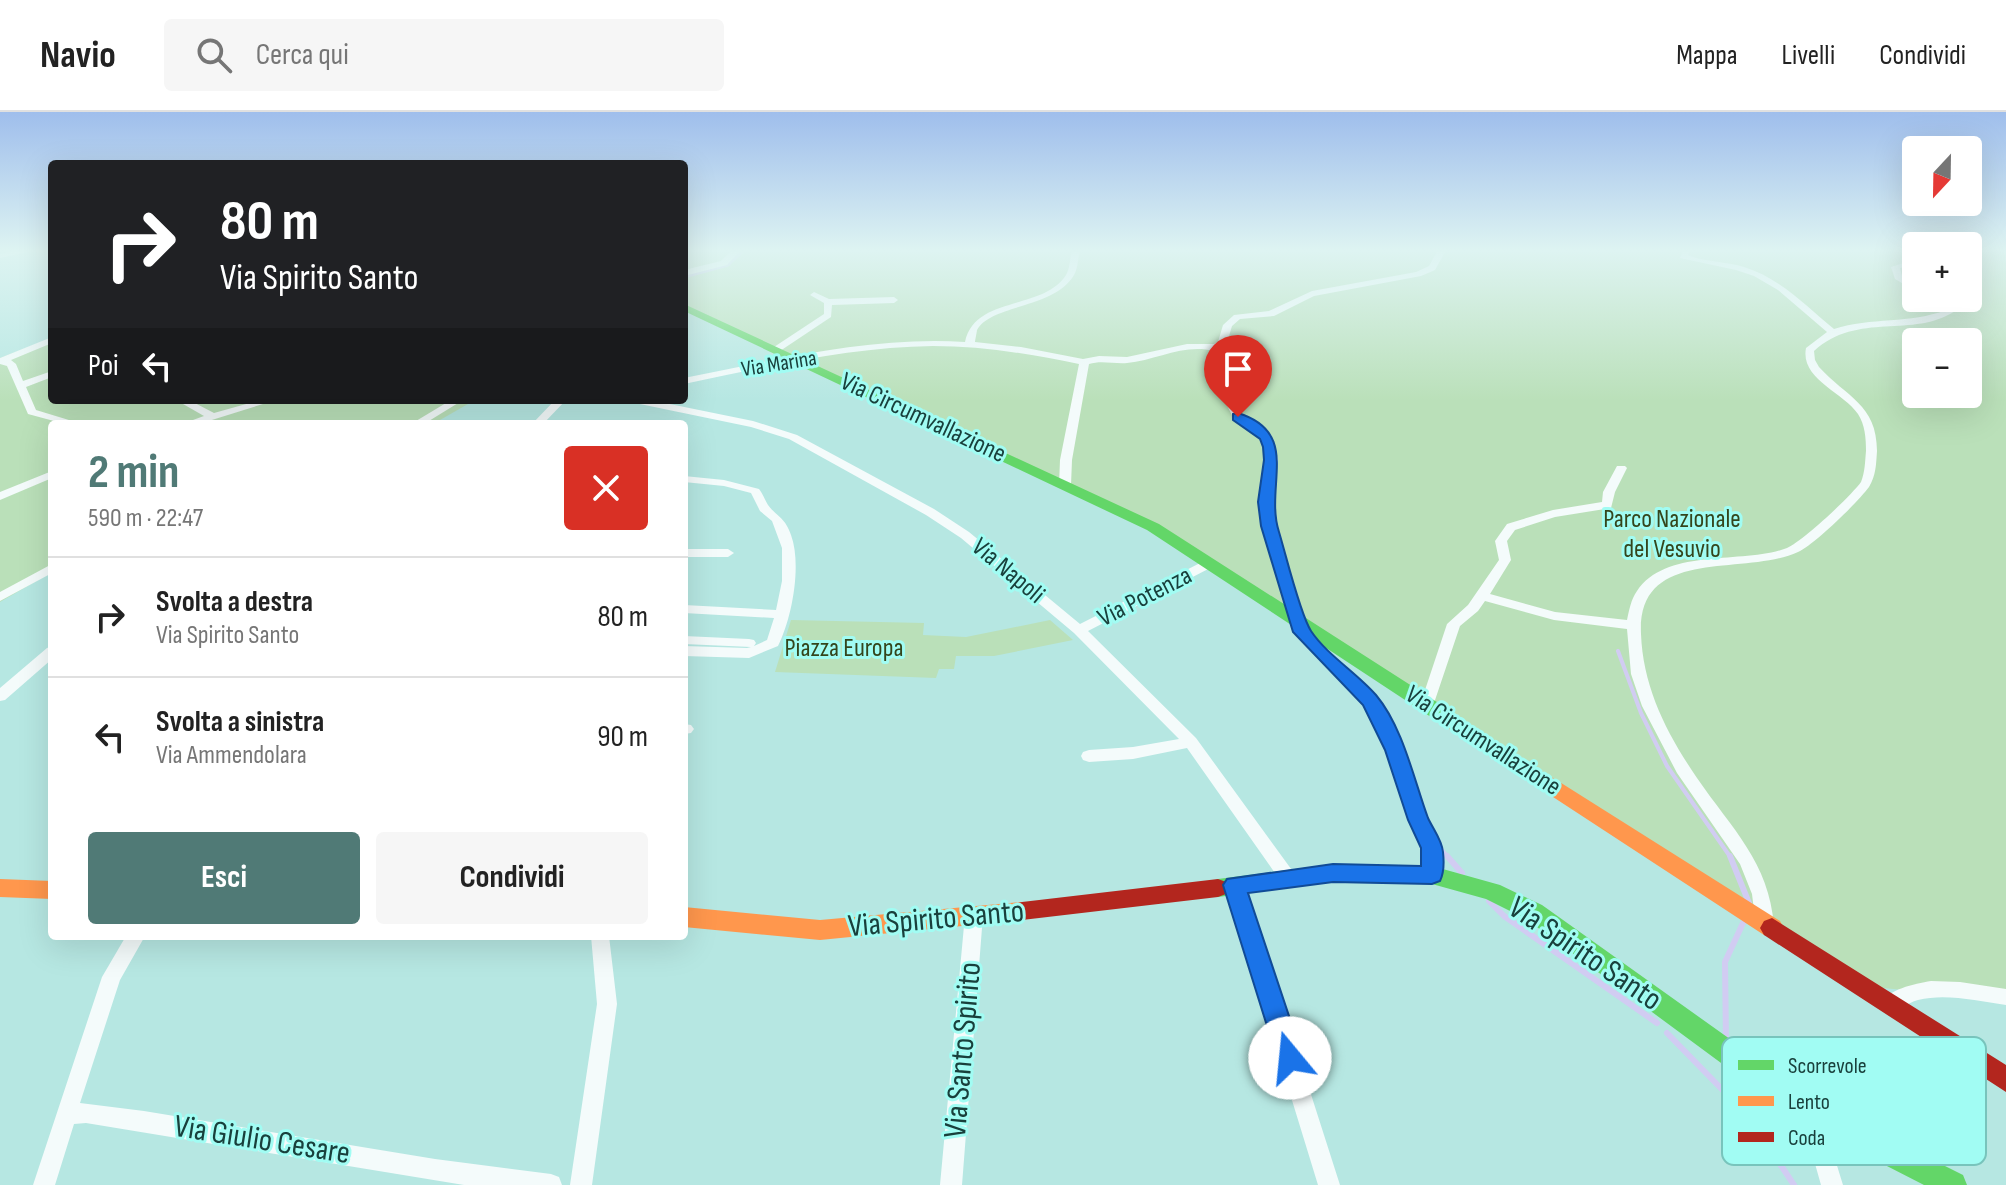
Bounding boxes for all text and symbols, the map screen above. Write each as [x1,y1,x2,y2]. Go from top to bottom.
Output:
search box [164,19,724,91]
text: Navio [40,33,116,78]
icon: search [192,33,236,77]
text: Cerca qui [256,37,349,73]
text: Mappa [1676,39,1738,72]
text: Livelli [1782,39,1835,72]
text: Condividi [1879,39,1966,72]
north arrow [1902,136,1982,216]
map controls [1902,136,1982,408]
text: 80 m [220,189,319,256]
icon: right [88,192,192,296]
button: + [1902,232,1982,312]
text: Via Spirito Santo [220,257,418,300]
button: − [1902,328,1982,408]
pin [1204,335,1272,417]
icon: left [135,344,179,388]
street label: Via Marina [739,345,819,383]
icon: arrive [1216,347,1260,391]
text: Poi [88,348,119,384]
street label: Via Circumvallazione [835,366,1011,470]
text: 2 min [88,444,179,501]
button: close [564,446,648,530]
text: 590 m · 22:47 [88,503,203,534]
park label: Parco Nazionale del Vesuvio [1603,504,1741,565]
street label: Via Napoli [965,532,1051,610]
street label: Via Potenza [1093,560,1197,634]
text: Svolta a destra [156,584,313,620]
icon: right [88,595,132,639]
text: 80 m [597,599,648,635]
text: Via Spirito Santo [156,620,299,651]
park label: Piazza Europa [785,633,903,664]
street label: Via Circumvallazione [1400,679,1566,803]
text: Svolta a sinistra [156,704,324,740]
icon: left [88,715,132,759]
text: 90 m [597,719,648,755]
text: Via Ammendolara [156,740,307,771]
button: Esci [88,832,360,924]
button: Condividi [376,832,648,924]
street label: Via Spirito Santo [1501,889,1669,1019]
street label: Via Spirito Santo [846,892,1026,946]
street label: Via Santo Spirito [936,960,990,1140]
position arrow [1248,1016,1332,1100]
legend [1722,1037,1986,1165]
text: Scorrevole [1788,1053,1867,1080]
text: Lento [1788,1089,1830,1116]
street label: Via Giulio Cesare [171,1107,353,1173]
text: Coda [1788,1125,1825,1152]

